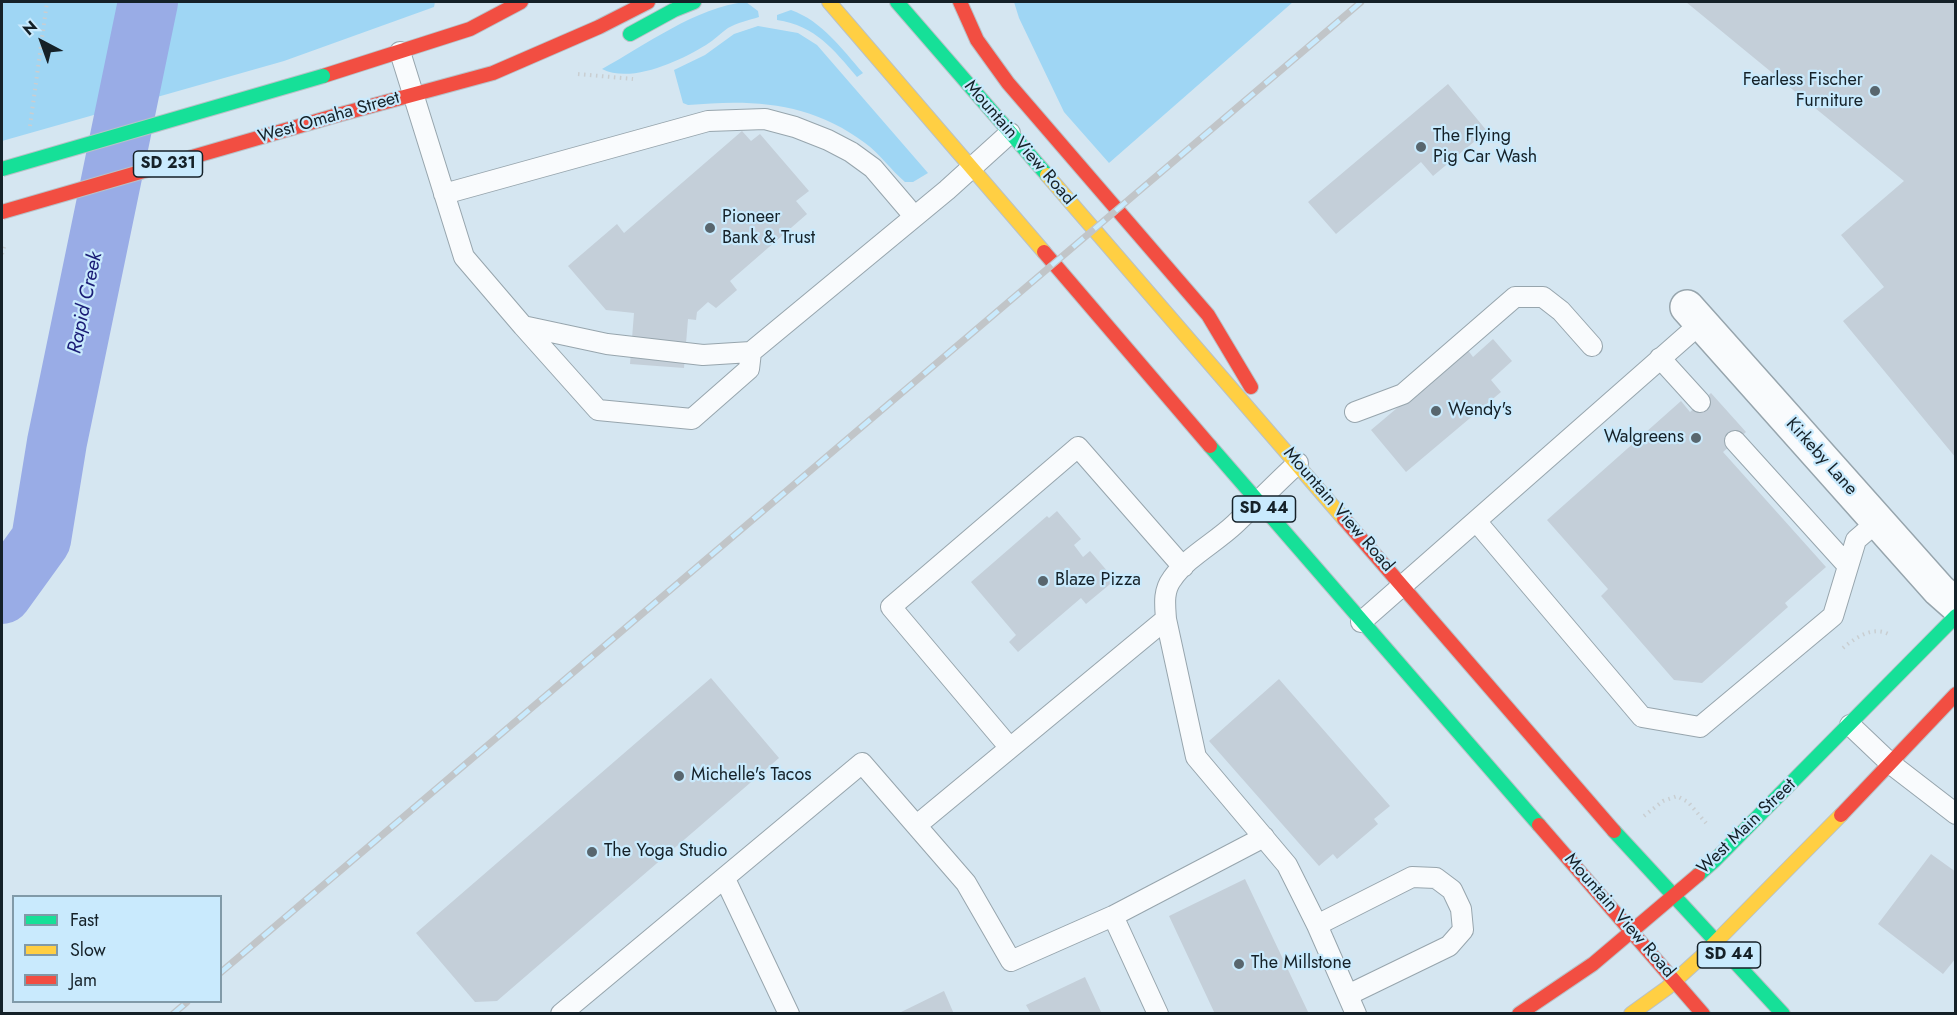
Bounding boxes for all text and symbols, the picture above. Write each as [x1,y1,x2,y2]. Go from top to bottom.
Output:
north arrow [12,12,72,72]
text: N [18,15,42,41]
place label: Fearless Fischer Furniture [1743,70,1863,112]
street label: Mountain View Road [959,76,1079,210]
marker: Fearless Fischer Furniture [1868,84,1882,98]
street label: West Omaha Street [256,87,402,149]
place label: The Flying Pig Car Wash [1433,126,1537,168]
marker: The Flying Pig Car Wash [1414,140,1428,154]
road number: SD 231 [134,151,202,177]
place label: Pioneer Bank & Trust [722,207,815,250]
marker: Pioneer Bank & Trust [703,221,717,235]
water label: Rapid Creek [64,250,108,356]
place label: Wendy's [1448,400,1512,422]
marker: Wendy's [1429,404,1443,418]
street label: Kirkeby Lane [1781,414,1861,500]
place label: Walgreens [1604,427,1684,449]
marker: Walgreens [1689,431,1703,445]
street label: Mountain View Road [1278,443,1398,577]
road number: SD 44 [1232,496,1296,522]
place label: Blaze Pizza [1055,570,1141,592]
marker: Blaze Pizza [1036,574,1050,588]
place label: Michelle's Tacos [691,765,811,787]
marker: Michelle's Tacos [672,769,686,783]
street label: West Main Street [1693,775,1801,879]
place label: The Yoga Studio [604,841,727,863]
marker: The Yoga Studio [585,845,599,859]
street label: Mountain View Road [1559,849,1679,983]
legend [12,895,222,1003]
text: Fast [70,907,99,933]
text: Slow [70,937,106,963]
road number: SD 44 [1698,942,1760,968]
place label: The Millstone [1251,953,1351,975]
marker: The Millstone [1232,957,1246,971]
text: Jam [70,967,97,993]

